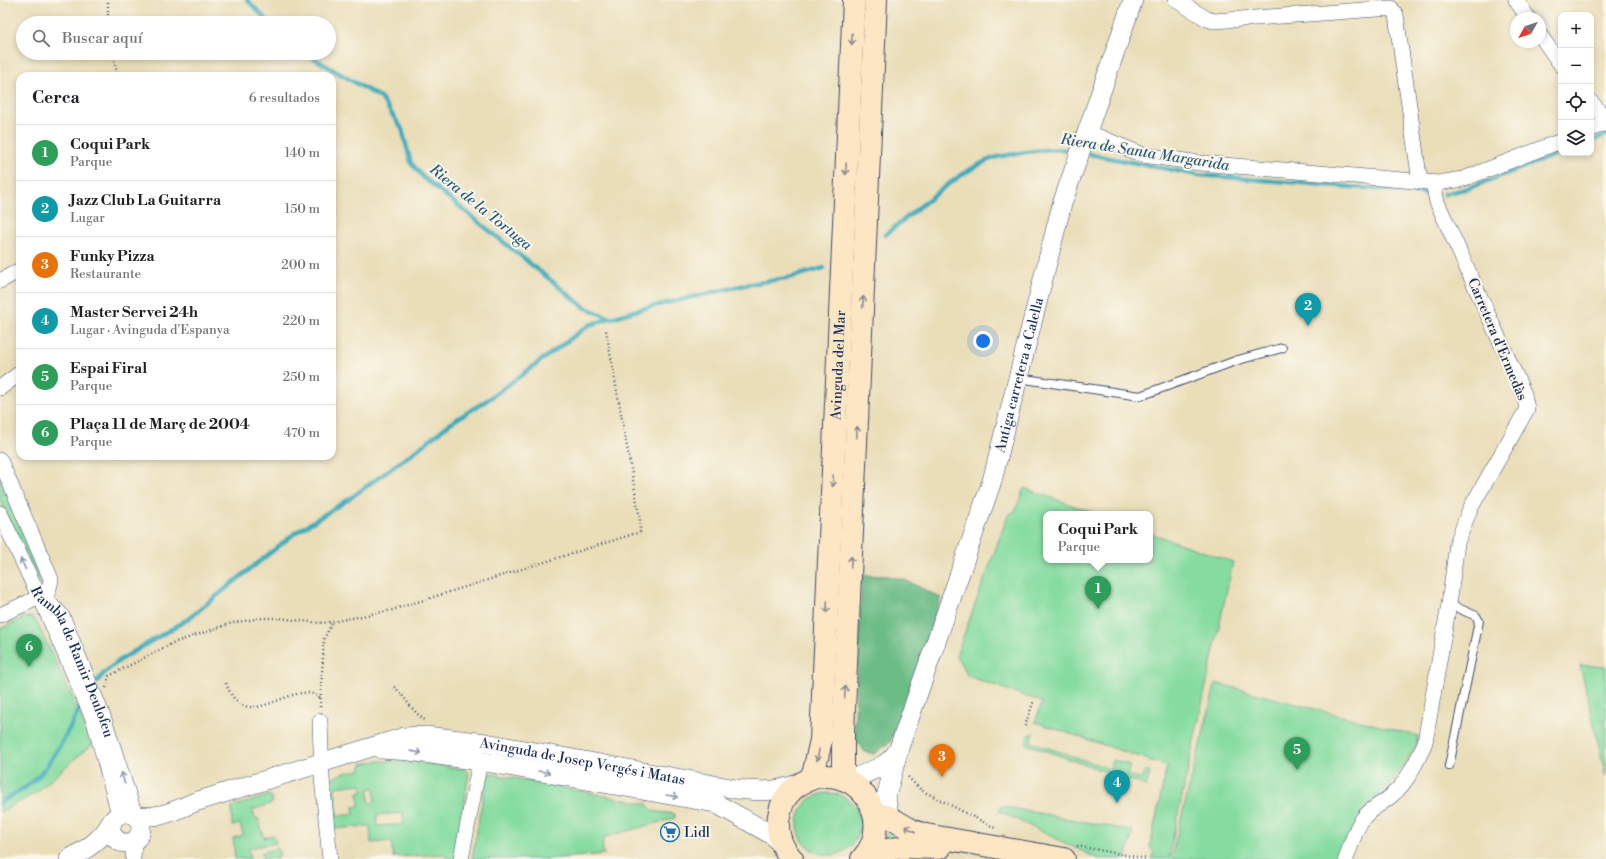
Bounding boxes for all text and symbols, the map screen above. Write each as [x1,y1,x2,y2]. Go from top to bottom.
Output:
north arrow [1510,12,1546,48]
map controls [1558,12,1594,156]
button: + [1558,12,1594,48]
search box [16,16,336,60]
icon: search [30,27,52,49]
text: Buscar aquí [62,29,143,48]
one-way arrow [848,32,856,45]
button: − [1558,48,1594,84]
button: locate [1558,84,1594,120]
text: Cerca [32,87,80,109]
text: 6 resultados [249,90,320,106]
button: layers [1558,120,1594,156]
water label: Riera de Santa Margarida [1058,130,1231,175]
text: Coqui Park [70,135,150,154]
text: 1 [42,145,48,161]
text: 140 m [284,145,320,161]
text: Parque [70,154,112,170]
water label: Riera de la Tortuga [425,160,536,255]
one-way arrow [843,162,850,175]
text: Jazz Club La Guitarra [70,191,221,210]
text: 2 [41,201,49,217]
text: 150 m [285,201,320,217]
text: Lugar [70,210,105,226]
text: Funky Pizza [70,247,155,266]
text: 3 [41,257,49,273]
text: 200 m [281,257,320,273]
text: Restaurante [70,266,141,282]
street label: Carretera d'Ermedàs [1463,275,1531,403]
pin: 2 [1295,293,1321,326]
street label: Antiga carretera a Calella [991,295,1048,456]
one-way arrow [859,296,866,309]
text: Master Servei 24h [70,303,198,322]
street label: Avinguda del Mar [827,310,850,421]
text: 4 [41,313,49,329]
text: 220 m [282,313,320,329]
text: Lugar · Avinguda d'Espanya [70,322,230,338]
your location [973,331,993,351]
text: Espai Firal [70,359,147,378]
text: 5 [41,369,49,385]
text: 250 m [283,369,320,385]
text: Parque [70,378,112,394]
text: Plaça 11 de Març de 2004 [70,415,250,434]
text: 6 [41,425,49,441]
text: 470 m [284,425,320,441]
one-way arrow [853,426,861,439]
text: Parque [70,434,112,450]
one-way arrow [829,474,836,487]
popup [1043,511,1153,563]
text: Coqui Park [1058,520,1138,539]
text: Parque [1058,539,1100,555]
one-way arrow [847,556,855,569]
one-way arrow [19,558,26,570]
pin: 1 [1085,576,1111,609]
street label: Rambla de Ramir Deulofeu [26,584,117,740]
one-way arrow [823,600,831,613]
pin: 6 [16,634,42,667]
one-way arrow [842,686,849,699]
street label: Avinguda de Josep Vergés i Matas [478,734,687,789]
pin: 5 [1284,737,1310,770]
pin: 3 [929,744,955,777]
one-way arrow [409,748,422,756]
one-way arrow [813,749,821,762]
one-way arrow [537,769,550,777]
pin: 4 [1104,770,1130,803]
one-way arrow [119,771,126,784]
one-way arrow [665,792,678,800]
supermarket icon: Lidl [659,821,681,843]
place label: Lidl [684,824,710,842]
one-way arrow [904,825,916,832]

